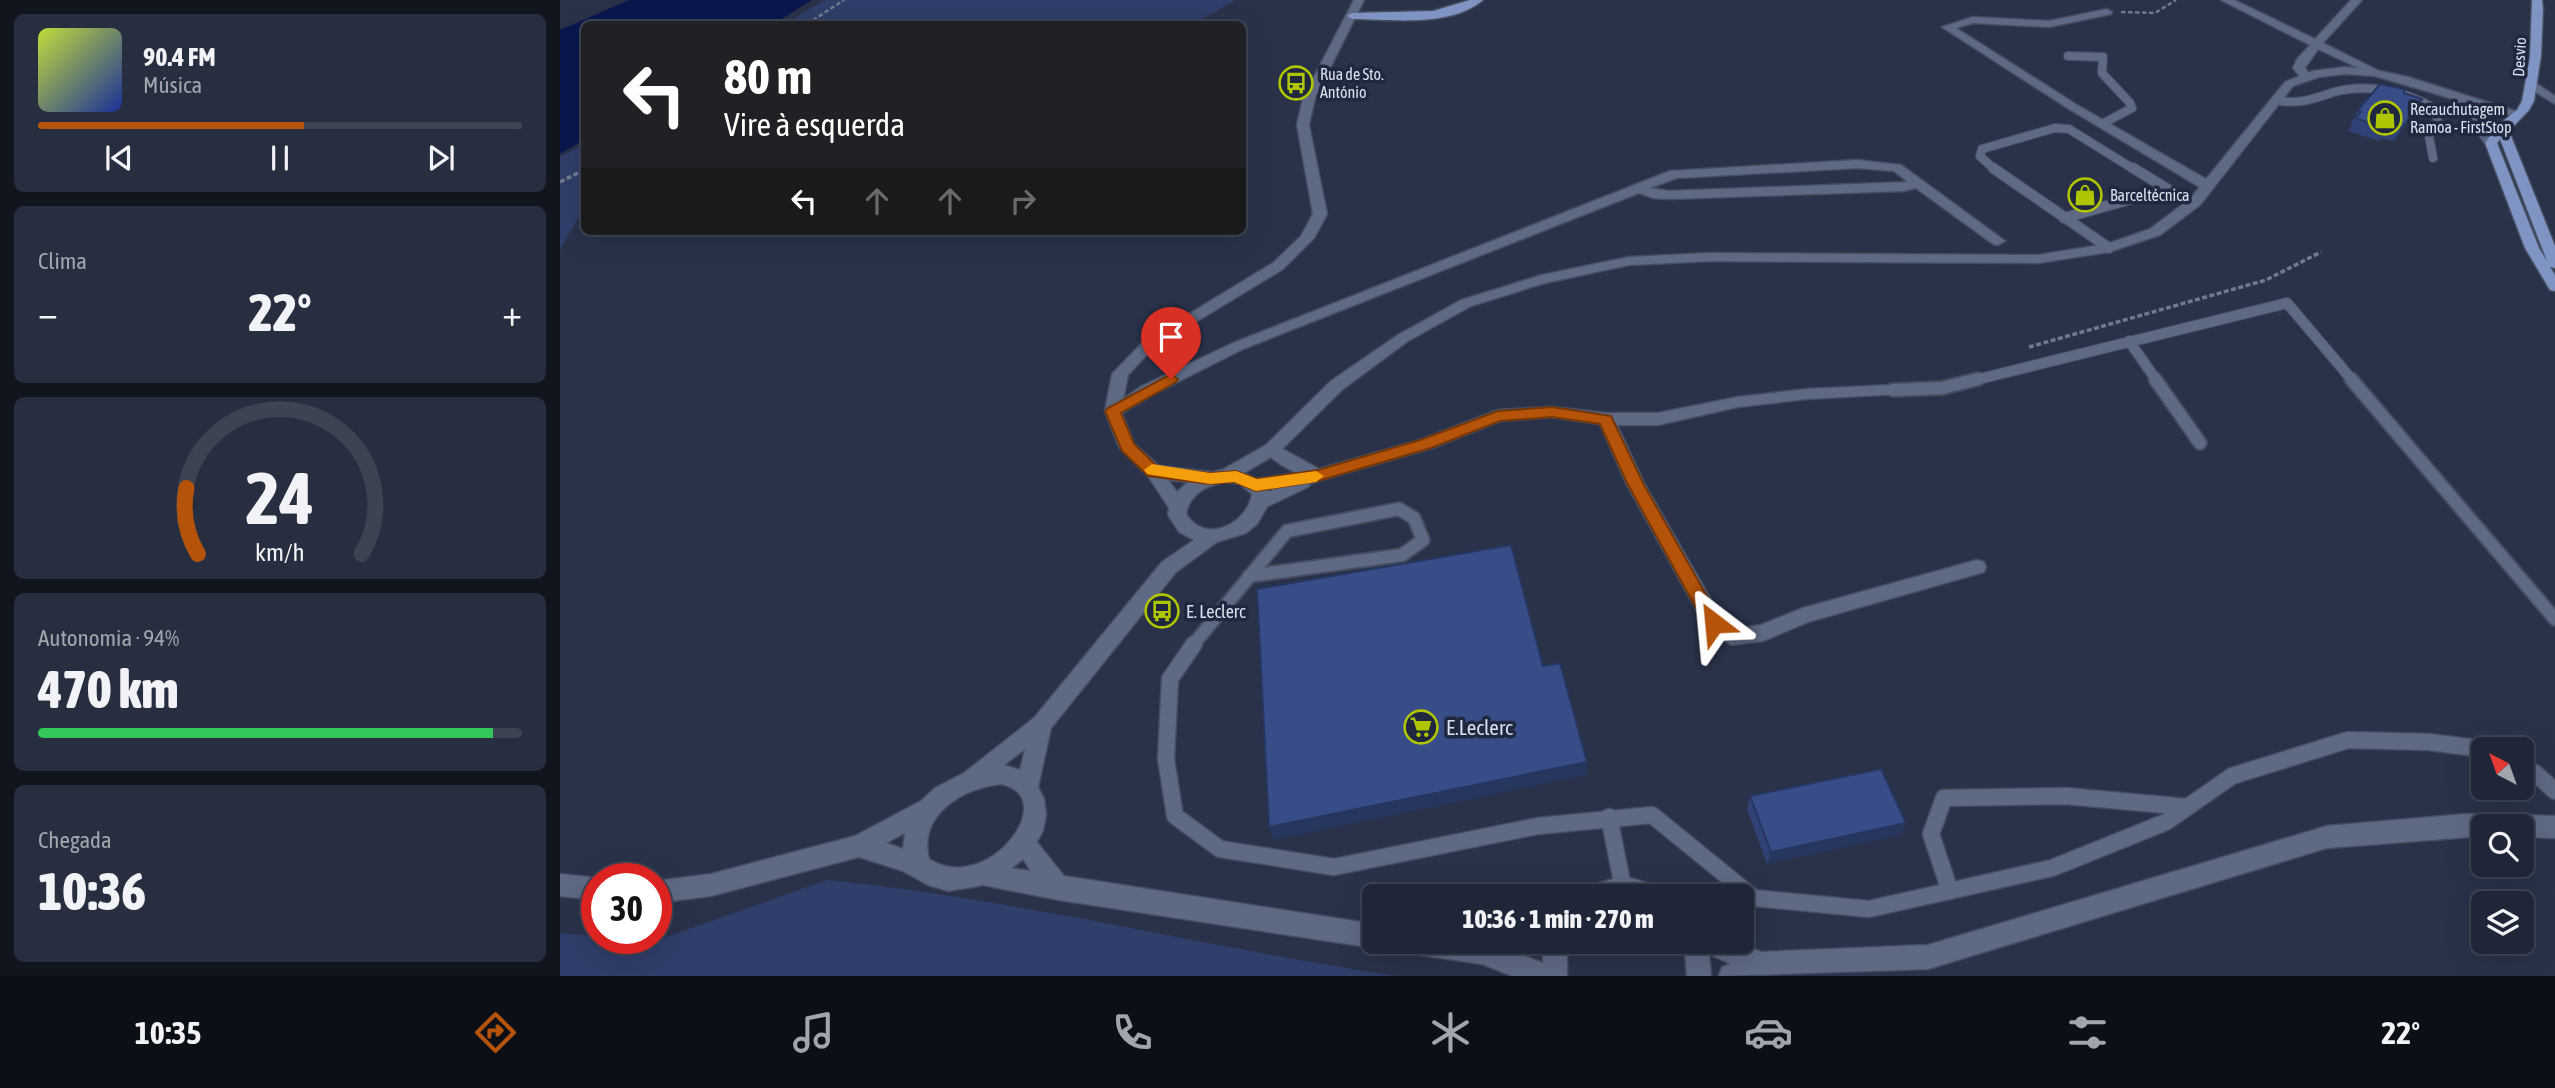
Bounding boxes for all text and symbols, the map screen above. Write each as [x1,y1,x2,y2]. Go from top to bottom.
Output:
street label: Desvio [2509,37,2529,77]
text: 90.4 FM [143,42,216,72]
text: 80 m [724,48,812,104]
icon: left [609,49,700,140]
bus stop icon: Rua de Sto. António [1277,64,1315,102]
place label: Rua de Sto. António [1320,65,1384,101]
text: Música [143,72,202,98]
shop icon: Recauchutagem Ramoa - FirstStop [2366,99,2404,137]
place label: Recauchutagem Ramoa - FirstStop [2410,100,2512,137]
text: Vire à esquerda [724,106,905,143]
icon: previous [100,139,138,177]
icon: pause [261,139,299,177]
icon: next [422,139,460,177]
shop icon: Barceltécnica [2066,176,2104,214]
icon: left [785,182,823,220]
icon: ahead [858,182,896,220]
icon: ahead [931,182,969,220]
icon: right [1004,182,1042,220]
place label: Barceltécnica [2110,186,2190,204]
text: Clima [38,248,87,274]
text: 22° [248,282,312,342]
text: − [38,291,58,334]
text: + [502,291,522,334]
pin [1141,307,1201,379]
icon: arrive [1152,318,1190,356]
text: 24 [246,456,314,539]
text: km/h [255,538,305,566]
position arrow [1677,586,1751,660]
bus stop icon: E. Leclerc [1143,592,1181,630]
place label: E. Leclerc [1186,601,1246,622]
text: Autonomia · 94% [38,625,179,651]
text: 470 km [38,659,179,719]
supermarket icon: E.Leclerc [1402,708,1440,746]
place label: E.Leclerc [1446,715,1513,739]
north arrow [2471,737,2534,800]
map controls [2471,737,2534,954]
button: search [2471,814,2534,877]
text: Chegada [38,827,112,853]
text: 10:36 [38,861,146,921]
speed limit sign: 30 [581,863,672,954]
button: layers [2471,891,2534,954]
text: 10:36 · 1 min · 270 m [1462,904,1654,934]
icon: directions [471,1008,520,1057]
icon: music [789,1008,838,1057]
icon: phone [1108,1008,1157,1057]
icon: climate [1426,1008,1475,1057]
icon: car [1744,1008,1793,1057]
icon: filters [2063,1008,2112,1057]
text: 10:35 [135,1014,201,1051]
text: 22° [2381,1014,2420,1051]

